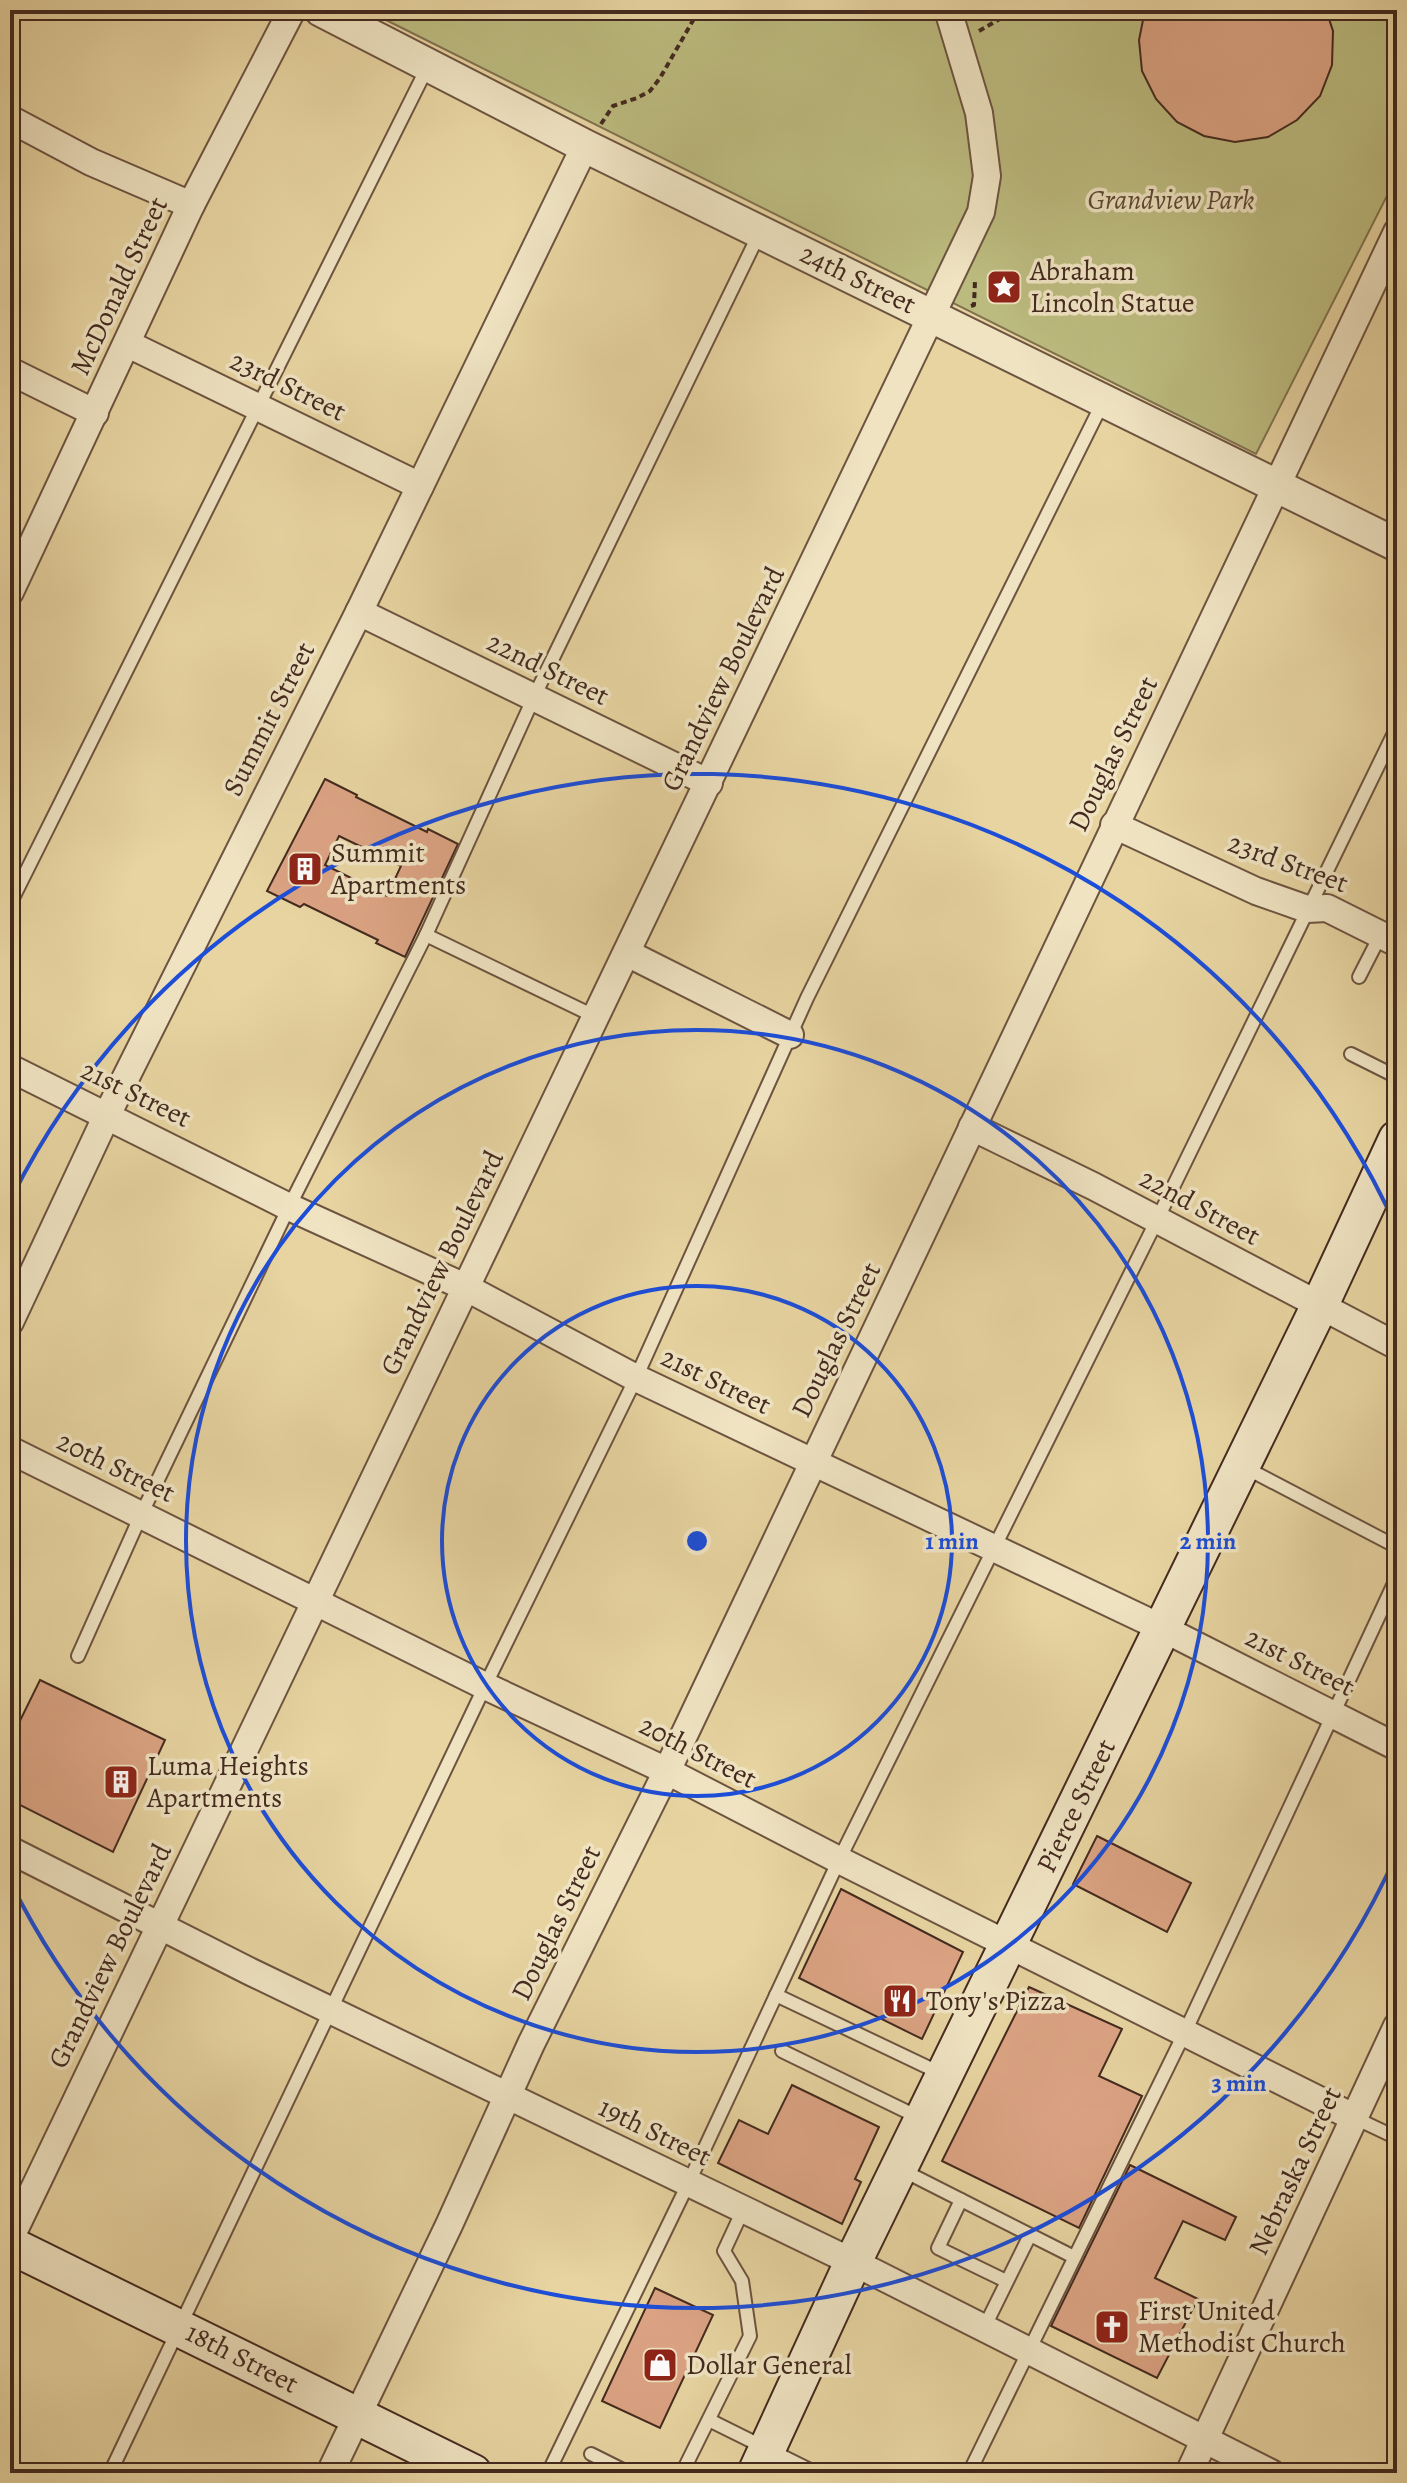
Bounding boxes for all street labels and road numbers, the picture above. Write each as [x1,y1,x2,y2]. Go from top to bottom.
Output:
street label: McDonald Street [61,191,177,381]
street label: 24th Street [794,235,922,323]
street label: 23rd Street [224,342,352,430]
street label: Grandview Boulevard [652,559,794,798]
street label: 22nd Street [481,623,615,715]
street label: Summit Street [214,635,324,803]
street label: Douglas Street [1059,670,1167,838]
street label: 23rd Street [1223,824,1353,902]
street label: 21st Street [75,1051,197,1137]
street label: Grandview Boulevard [371,1143,513,1382]
street label: 22nd Street [1133,1159,1267,1255]
street label: Douglas Street [782,1256,890,1424]
street label: 21st Street [655,1338,777,1424]
street label: 20th Street [51,1422,181,1512]
street label: 21st Street [1239,1618,1361,1706]
street label: 20th Street [633,1706,763,1798]
street label: Pierce Street [1027,1733,1125,1879]
street label: Grandview Boulevard [39,1836,181,2075]
street label: Douglas Street [502,1839,610,2007]
street label: Nebraska Street [1239,2081,1351,2261]
street label: 19th Street [592,2088,718,2176]
street label: 18th Street [179,2313,305,2403]

